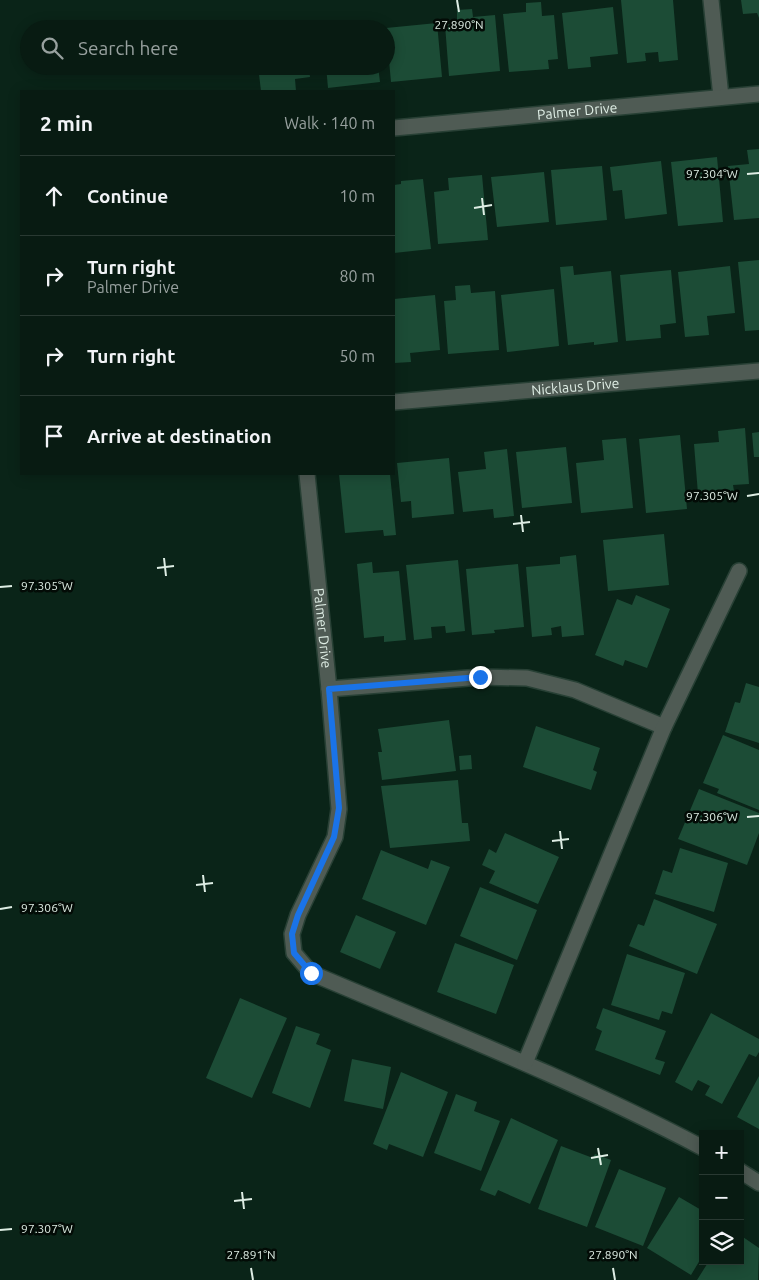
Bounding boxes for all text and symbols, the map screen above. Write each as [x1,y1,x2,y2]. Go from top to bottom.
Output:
text: 27.890°N [434,18,484,31]
search box [20,20,395,75]
icon: search [38,34,66,62]
text: Search here [78,37,178,59]
street label: Palmer Drive [536,99,618,123]
text: 2 min [40,111,93,135]
text: Walk · 140 m [284,114,375,132]
text: 97.304°W [686,167,738,180]
icon: ahead [40,182,68,210]
text: Continue [87,185,168,207]
text: 10 m [339,187,375,205]
text: Turn right [87,256,175,278]
icon: right [40,262,68,290]
text: 80 m [339,267,375,285]
text: Palmer Drive [87,278,179,296]
icon: right [40,342,68,370]
text: Turn right [87,345,175,367]
text: 50 m [339,347,375,365]
street label: Nicklaus Drive [531,375,620,398]
icon: arrive [40,422,68,450]
text: Arrive at destination [87,425,272,447]
text: 97.305°W [686,489,738,502]
text: 97.305°W [21,579,73,592]
street label: Palmer Drive [311,587,335,669]
route end [469,666,492,689]
text: 97.306°W [686,810,738,823]
text: 97.306°W [21,901,73,914]
route start [300,962,323,985]
map controls [699,1130,744,1265]
button: + [699,1130,744,1175]
button: − [699,1175,744,1220]
button: layers [699,1220,744,1265]
text: 97.307°W [21,1222,73,1235]
text: 27.891°N [226,1248,276,1261]
text: 27.890°N [588,1248,638,1261]

